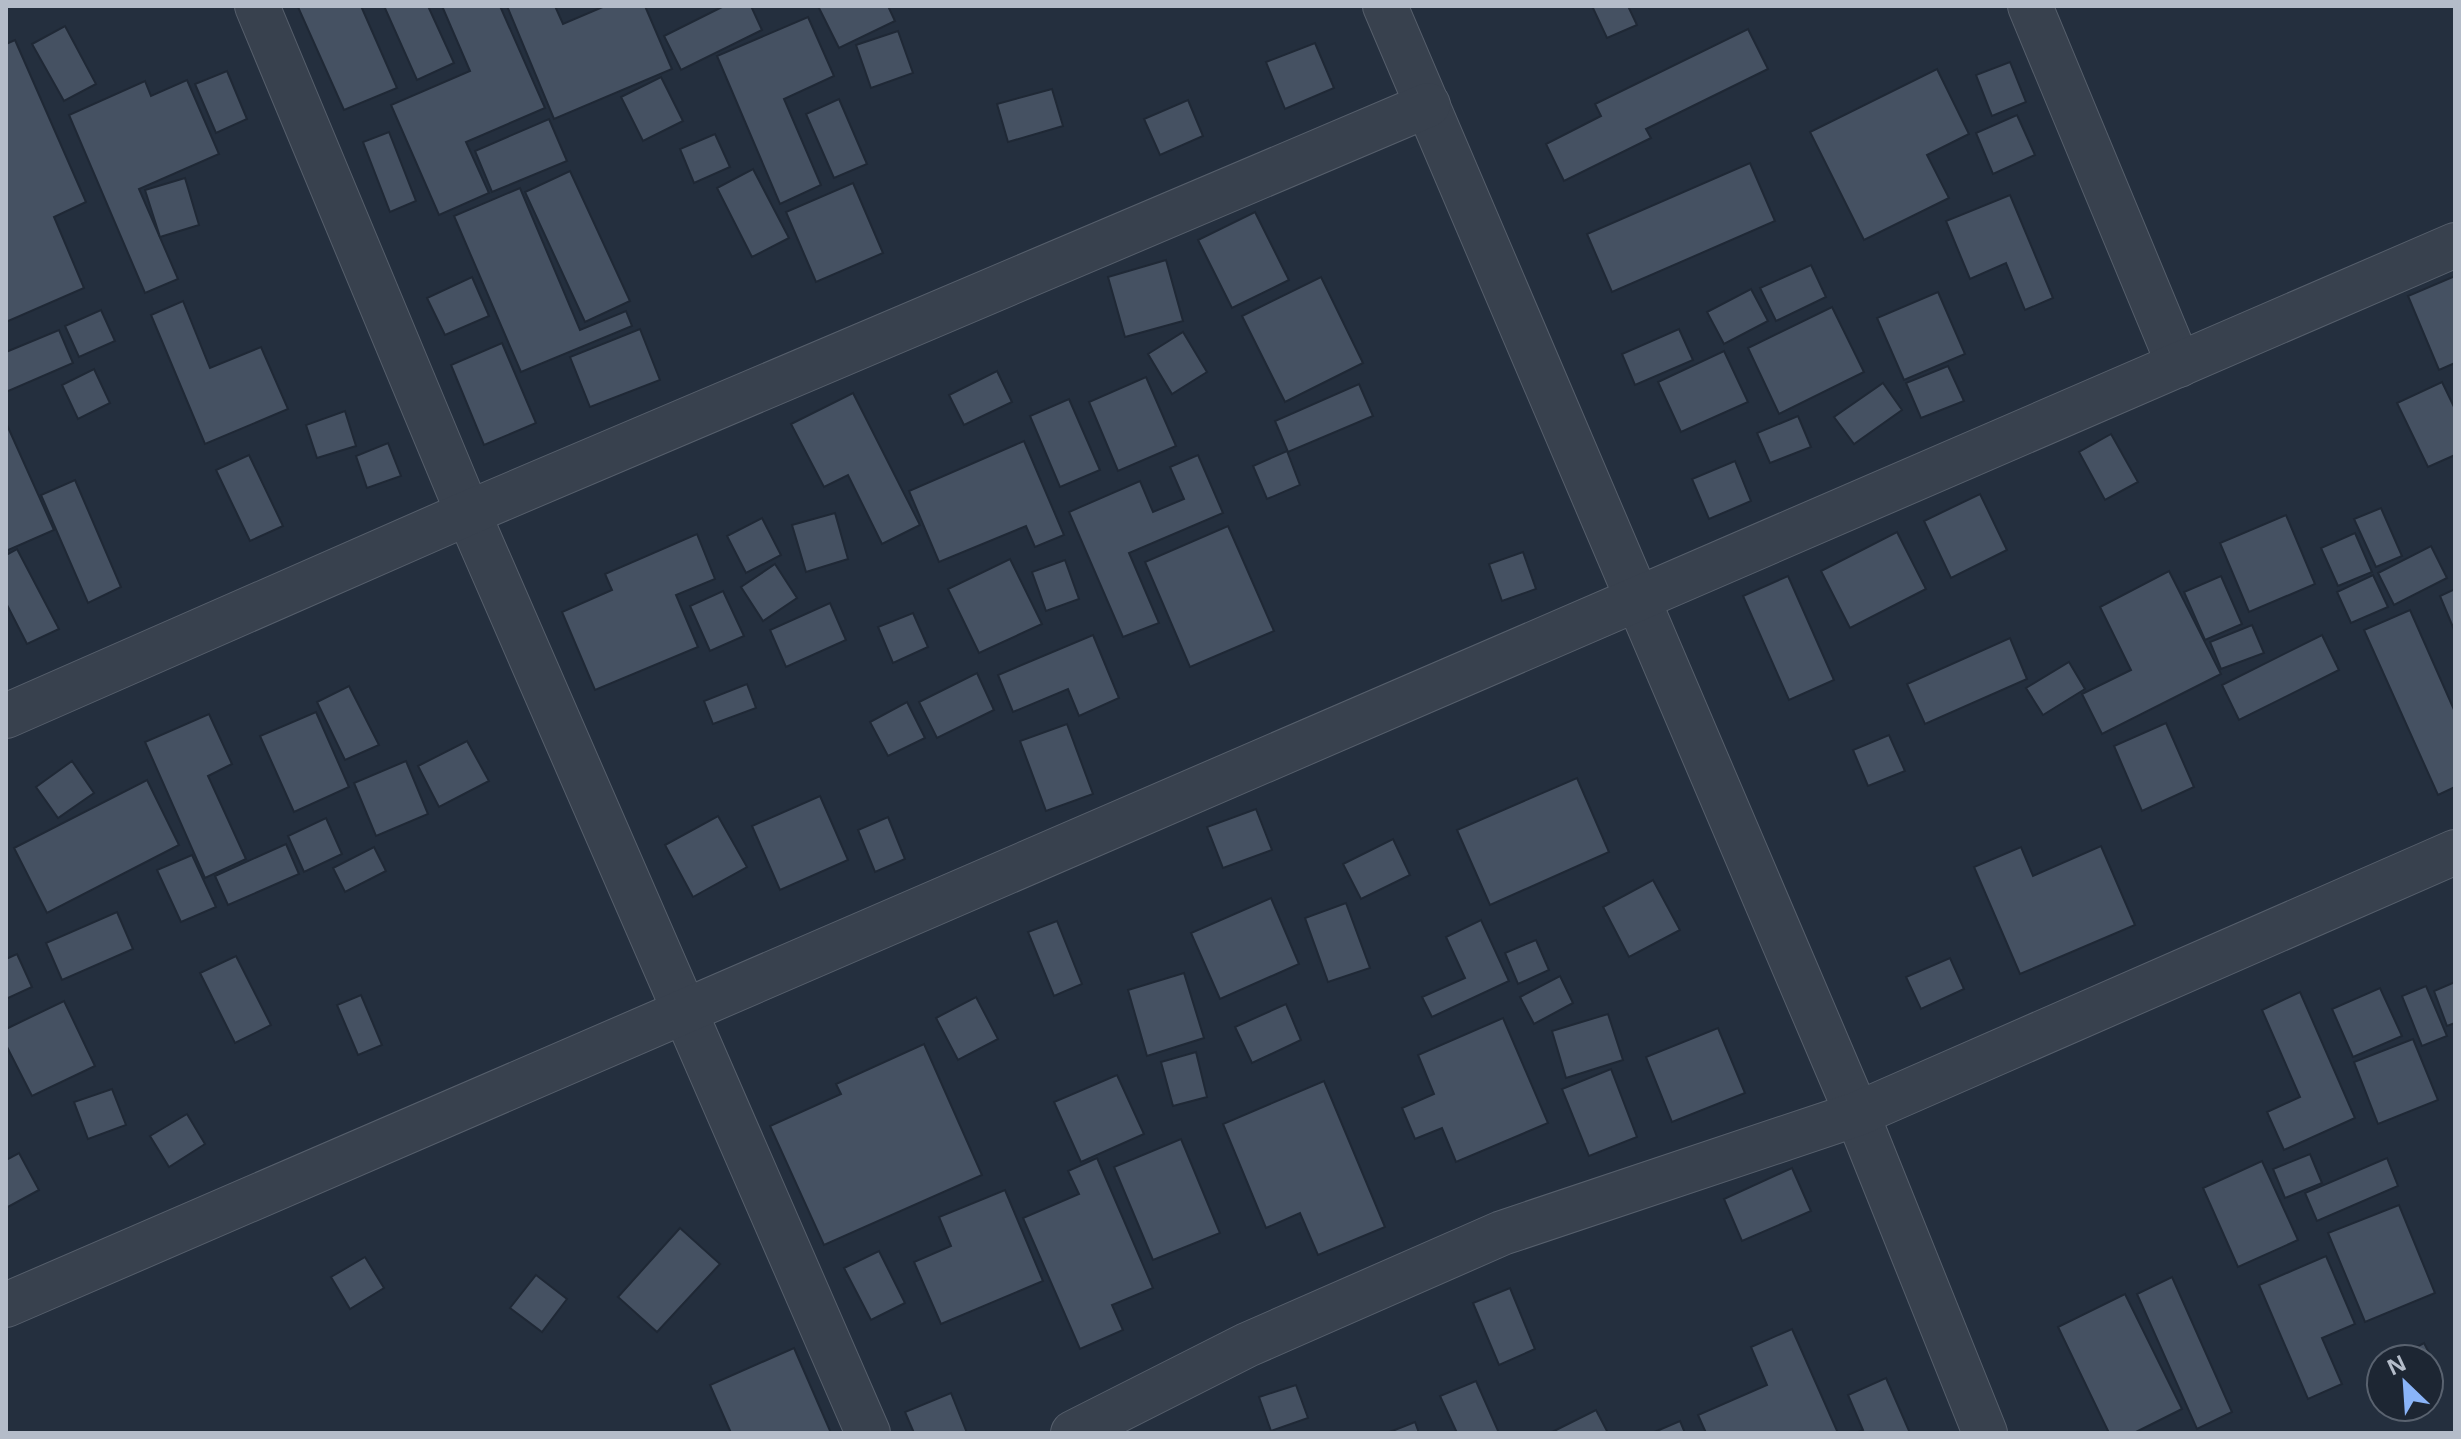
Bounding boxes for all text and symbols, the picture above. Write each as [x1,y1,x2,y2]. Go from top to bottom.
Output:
north arrow [2365,1343,2445,1423]
text: N [2382,1347,2411,1381]

